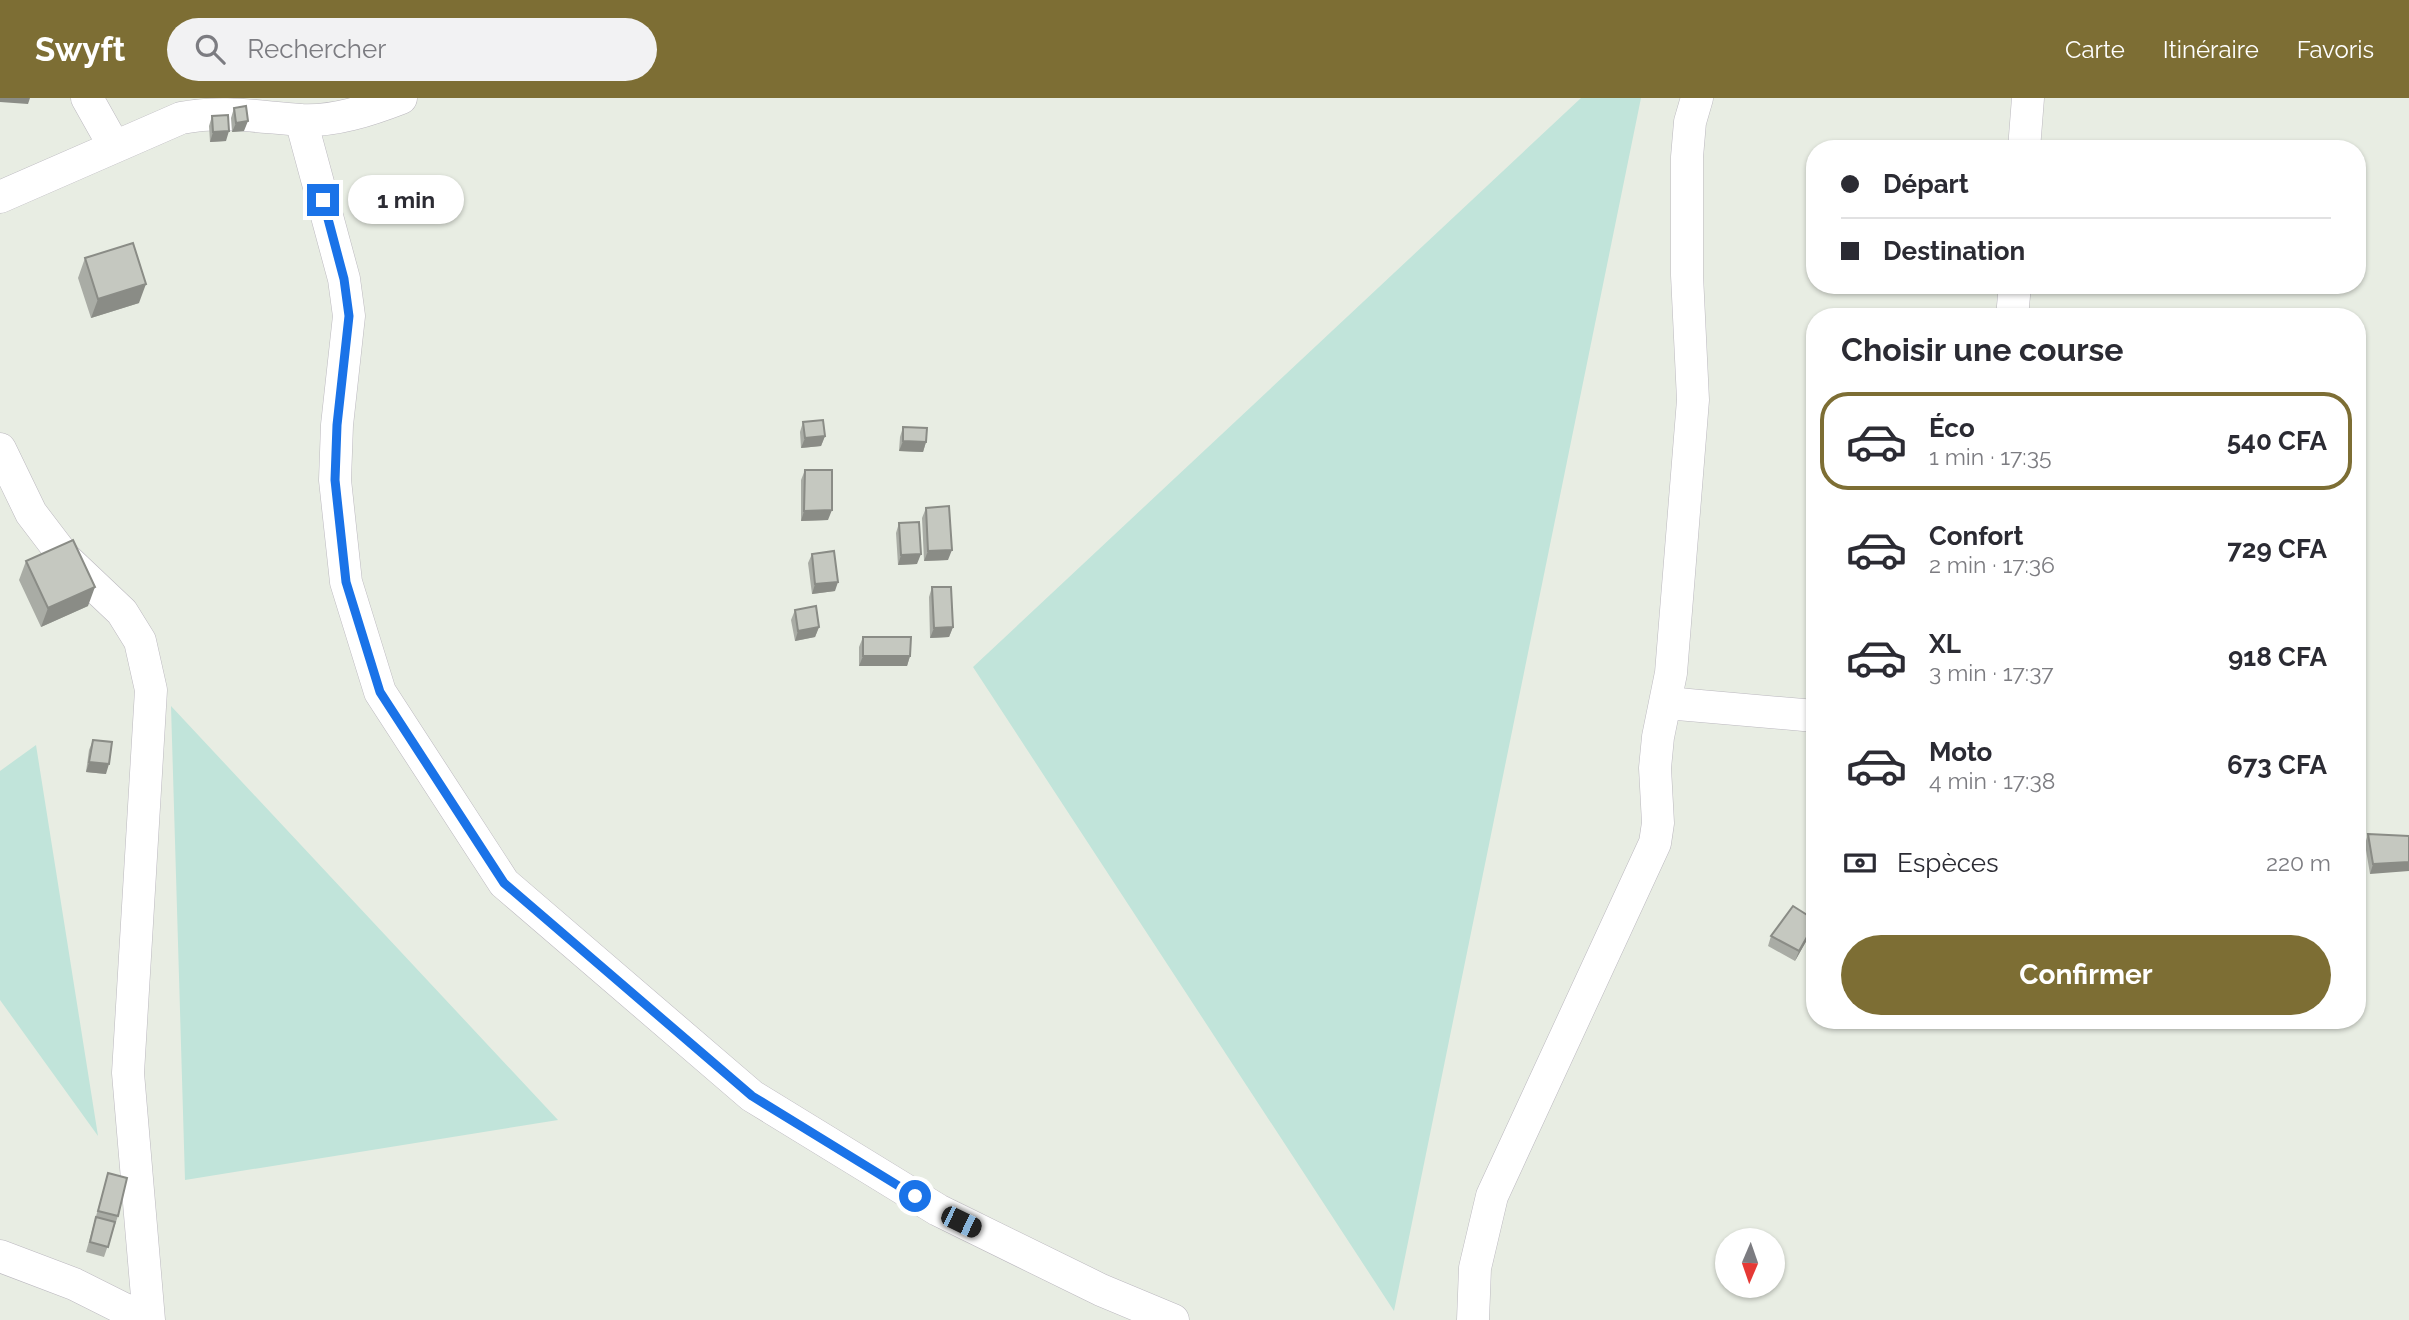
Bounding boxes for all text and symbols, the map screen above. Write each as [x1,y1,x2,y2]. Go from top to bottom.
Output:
search box [167,18,657,81]
text: Swyft [35,30,125,69]
icon: search [191,30,229,68]
text: Rechercher [247,34,386,64]
text: Carte [2065,35,2125,64]
text: Itinéraire [2163,35,2259,64]
text: Favoris [2297,35,2374,64]
text: Départ [1883,169,1969,199]
callout: 1 min [348,176,463,224]
route end [307,184,339,216]
text: 1 min [377,186,435,213]
text: Destination [1883,236,2025,266]
text: Choisir une course [1841,331,2124,368]
icon: car [1845,410,1908,473]
text: Éco [1929,413,1975,443]
text: 540 CFA [2227,426,2327,456]
text: 1 min · 17:35 [1929,443,2052,470]
icon: car [1845,518,1908,581]
text: Confort [1929,521,2023,551]
text: 729 CFA [2227,534,2327,564]
text: 2 min · 17:36 [1929,551,2055,578]
icon: car [1845,626,1908,689]
text: XL [1929,629,1961,659]
text: 918 CFA [2228,642,2327,672]
text: 3 min · 17:37 [1929,659,2054,686]
icon: car [1845,734,1908,797]
text: Moto [1929,737,1992,767]
text: 673 CFA [2227,750,2327,780]
text: 4 min · 17:38 [1929,767,2055,794]
icon: cash [1841,844,1879,882]
text: Espèces [1897,848,1999,878]
text: 220 m [2266,849,2331,876]
button: Confirmer [1841,935,2331,1015]
route start [899,1180,931,1212]
car [938,1203,985,1241]
north arrow [1715,1228,1785,1298]
map controls [1715,1228,1785,1298]

